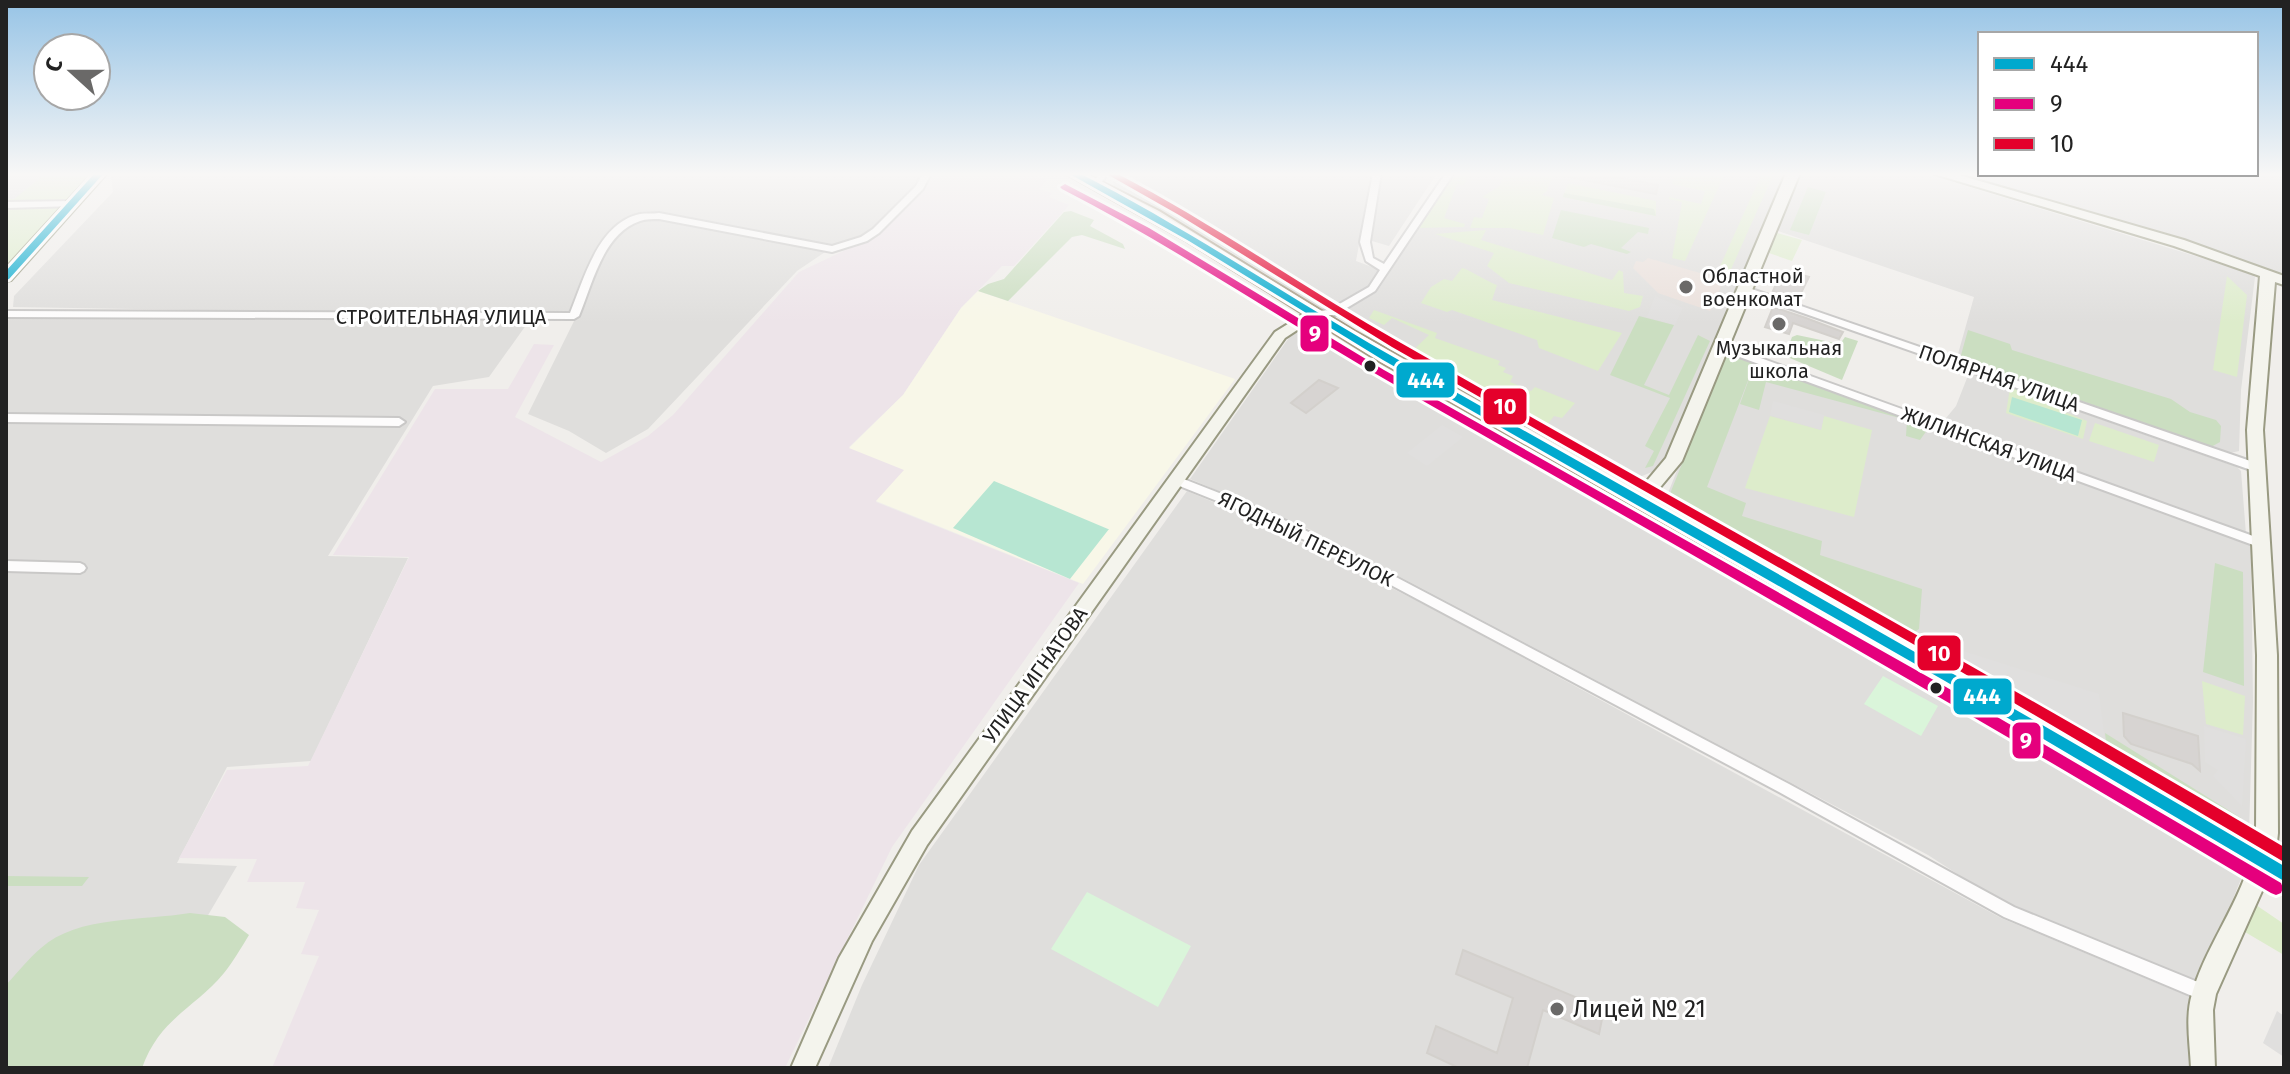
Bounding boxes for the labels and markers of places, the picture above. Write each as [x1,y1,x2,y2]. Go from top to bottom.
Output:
place label: Областной военкомат [1702,264,1804,311]
marker: Областной военкомат [1677,278,1695,296]
marker: Музыкальная школа [1770,315,1788,333]
place label: Музыкальная школа [1716,336,1842,383]
unlabelled marker [1362,358,1378,374]
unlabelled marker [1928,680,1944,696]
place label: Лицей № 21 [1573,995,1706,1023]
marker: Лицей № 21 [1548,1000,1566,1018]

